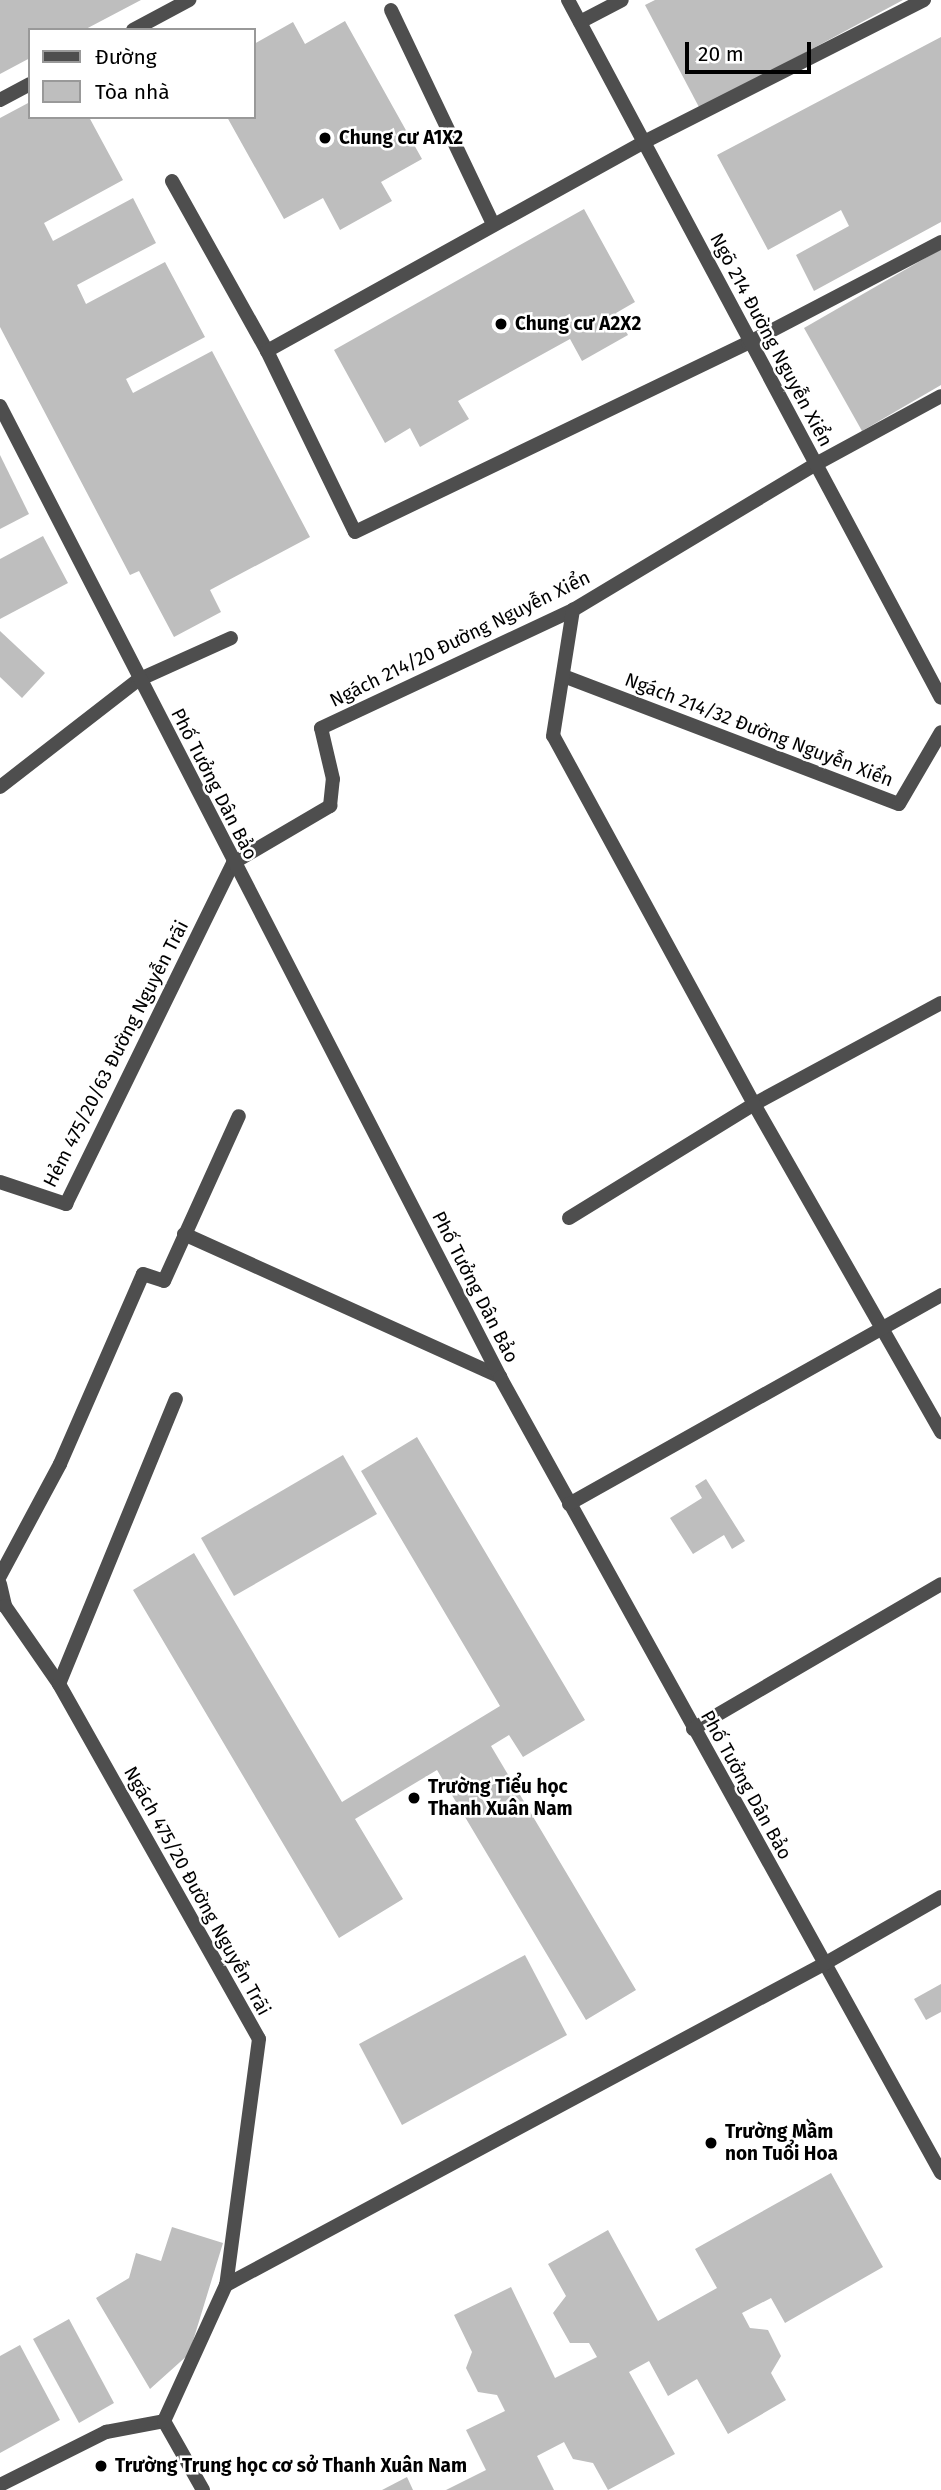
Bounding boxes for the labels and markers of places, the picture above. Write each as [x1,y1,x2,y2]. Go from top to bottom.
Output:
place label: Chung cư A1X2 [339,127,463,149]
marker: Chung cư A1X2 [317,130,333,146]
place label: Chung cư A2X2 [515,313,641,335]
marker: Chung cư A2X2 [493,316,509,332]
place label: Trường Tiểu học Thanh Xuân Nam [428,1776,573,1820]
marker: Trường Tiểu học Thanh Xuân Nam [406,1790,422,1806]
place label: Trường Mầm non Tuổi Hoa [725,2121,838,2165]
marker: Trường Mầm non Tuổi Hoa [703,2135,719,2151]
place label: Trường Trung học cơ sở Thanh Xuân Nam [115,2455,467,2477]
marker: Trường Trung học cơ sở Thanh Xuân Nam [93,2458,109,2474]

